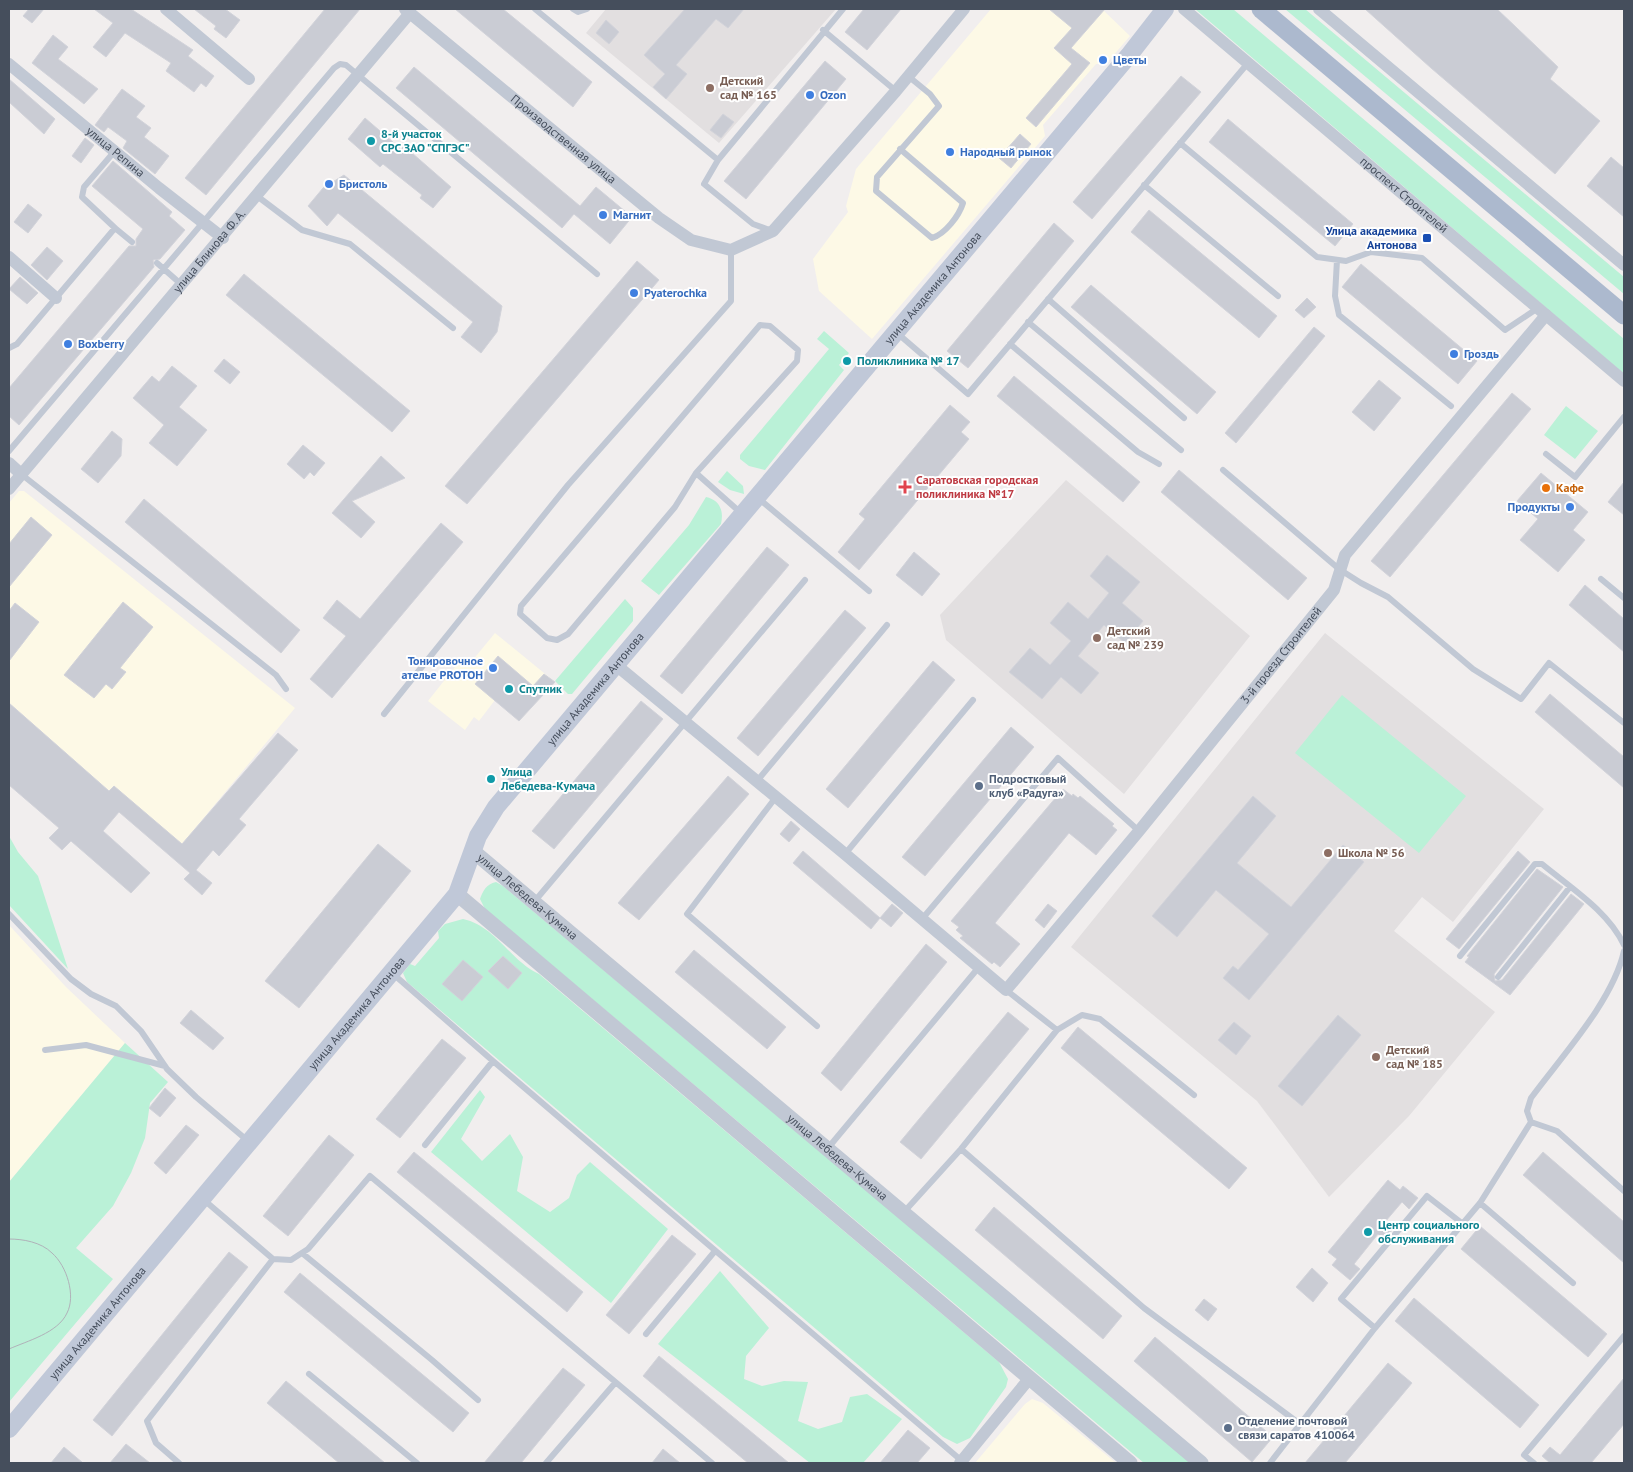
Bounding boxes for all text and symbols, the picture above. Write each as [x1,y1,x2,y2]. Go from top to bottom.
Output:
place label: Цветы [1113,52,1147,67]
marker: Цветы [1097,54,1109,66]
place label: Детский сад № 165 [720,73,777,102]
marker: Детский сад № 165 [704,82,716,94]
place label: Ozon [820,87,846,102]
marker: Ozon [804,89,816,101]
street label: Производственная улица [508,91,619,187]
street label: улица Репина [83,123,148,180]
place label: 8-й участок СРС ЗАО "СПГЭС" [381,126,470,155]
marker: 8-й участок СРС ЗАО "СПГЭС" [365,135,377,147]
place label: Народный рынок [960,144,1052,159]
marker: Народный рынок [944,146,956,158]
street label: проспект Строителей [1357,153,1451,236]
place label: Бристоль [339,176,388,191]
marker: Бристоль [323,178,335,190]
street label: улица Блинова Ф. А. [170,206,248,296]
place label: Магнит [613,207,651,222]
marker: Магнит [597,209,609,221]
place label: Улица академика Антонова [1325,223,1417,252]
street label: улица Академика Антонова [881,228,984,347]
marker: Улица академика Антонова [1421,232,1433,244]
place label: Pyaterochka [644,285,707,300]
marker: Pyaterochka [628,287,640,299]
place label: Boxberry [78,336,125,351]
marker: Boxberry [62,338,74,350]
place label: Гроздь [1464,346,1499,361]
marker: Гроздь [1448,348,1460,360]
place label: Поликлиника № 17 [857,353,960,368]
marker: Поликлиника № 17 [841,355,853,367]
place label: Саратовская городская поликлиника №17 [916,472,1038,501]
marker: Саратовская городская поликлиника №17 [898,480,912,494]
place label: Кафе [1556,480,1584,495]
marker: Кафе [1540,482,1552,494]
place label: Продукты [1508,499,1560,514]
marker: Продукты [1564,501,1576,513]
street label: 3-й проезд Строителей [1237,603,1325,707]
place label: Детский сад № 239 [1107,623,1164,652]
street label: улица Академика Антонова [543,629,647,748]
marker: Детский сад № 239 [1091,632,1103,644]
place label: Тонировочное ателье PROTOH [402,653,483,682]
marker: Тонировочное ателье PROTOH [487,662,499,674]
place label: Спутник [519,681,562,696]
marker: Спутник [503,683,515,695]
place label: Улица Лебедева-Кумача [500,764,595,793]
place label: Подростковый клуб «Радуга» [989,771,1066,800]
marker: Улица Лебедева-Кумача [485,773,497,785]
marker: Подростковый клуб «Радуга» [973,780,985,792]
place label: Школа № 56 [1338,845,1405,860]
marker: Школа № 56 [1322,847,1334,859]
street label: улица Лебедева-Кумача [474,850,581,943]
street label: улица Академика Антонова [305,953,408,1073]
place label: Детский сад № 185 [1386,1042,1443,1071]
marker: Детский сад № 185 [1370,1051,1382,1063]
street label: улица Лебедева-Кумача [784,1110,891,1204]
place label: Центр социального обслуживания [1378,1217,1480,1246]
marker: Центр социального обслуживания [1362,1226,1374,1238]
street label: улица Академика Антонова [46,1263,149,1383]
place label: Отделение почтовой связи саратов 410064 [1238,1413,1355,1442]
marker: Отделение почтовой связи саратов 410064 [1222,1422,1234,1434]

